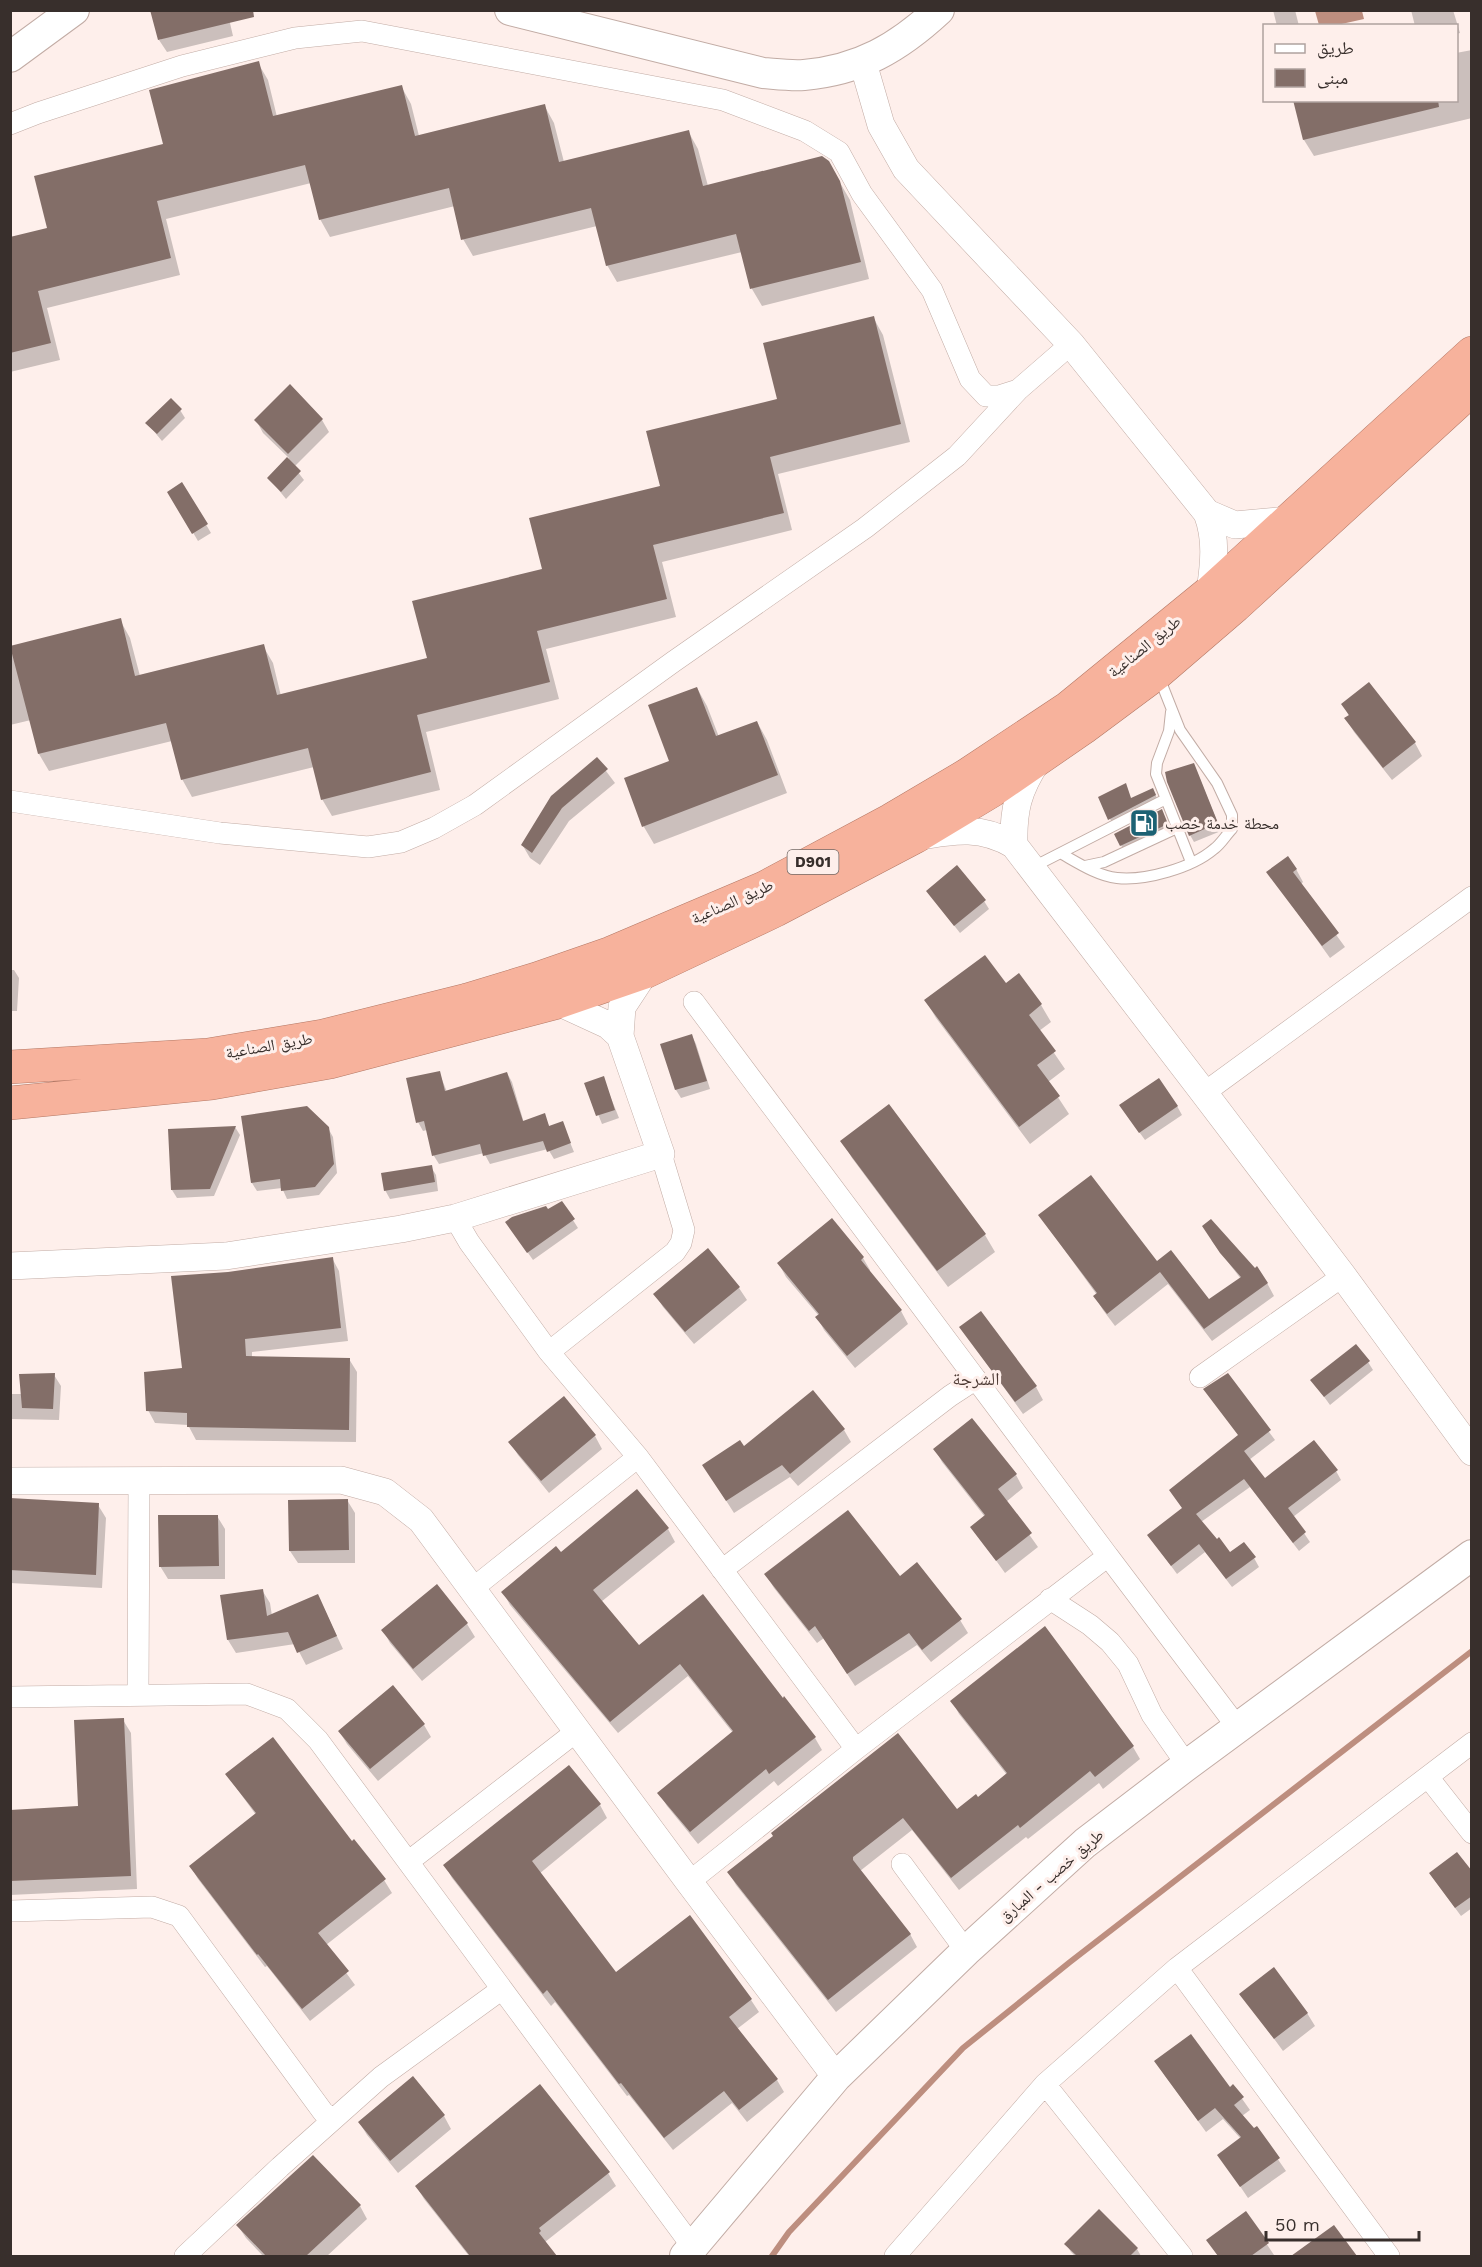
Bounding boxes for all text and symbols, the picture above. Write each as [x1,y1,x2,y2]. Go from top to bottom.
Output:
legend [1263,24,1458,102]
text: طريق [1317,37,1354,59]
text: مبنى [1317,67,1348,89]
street label: طريق الصناعية [1104,611,1185,682]
fuel station icon: محطة خدمة خصب [1128,807,1160,839]
place label: محطة خدمة خصب [1165,814,1279,833]
road number: D901 [788,850,838,874]
street label: طريق الصناعية [688,875,777,929]
street label: طريق الصناعية [224,1029,314,1063]
district label: الشرجة [953,1368,999,1389]
street label: طريق خصب - المبارق [995,1825,1108,1927]
scale bar [1266,2204,1419,2242]
text: 50 m [1275,2214,1320,2235]

